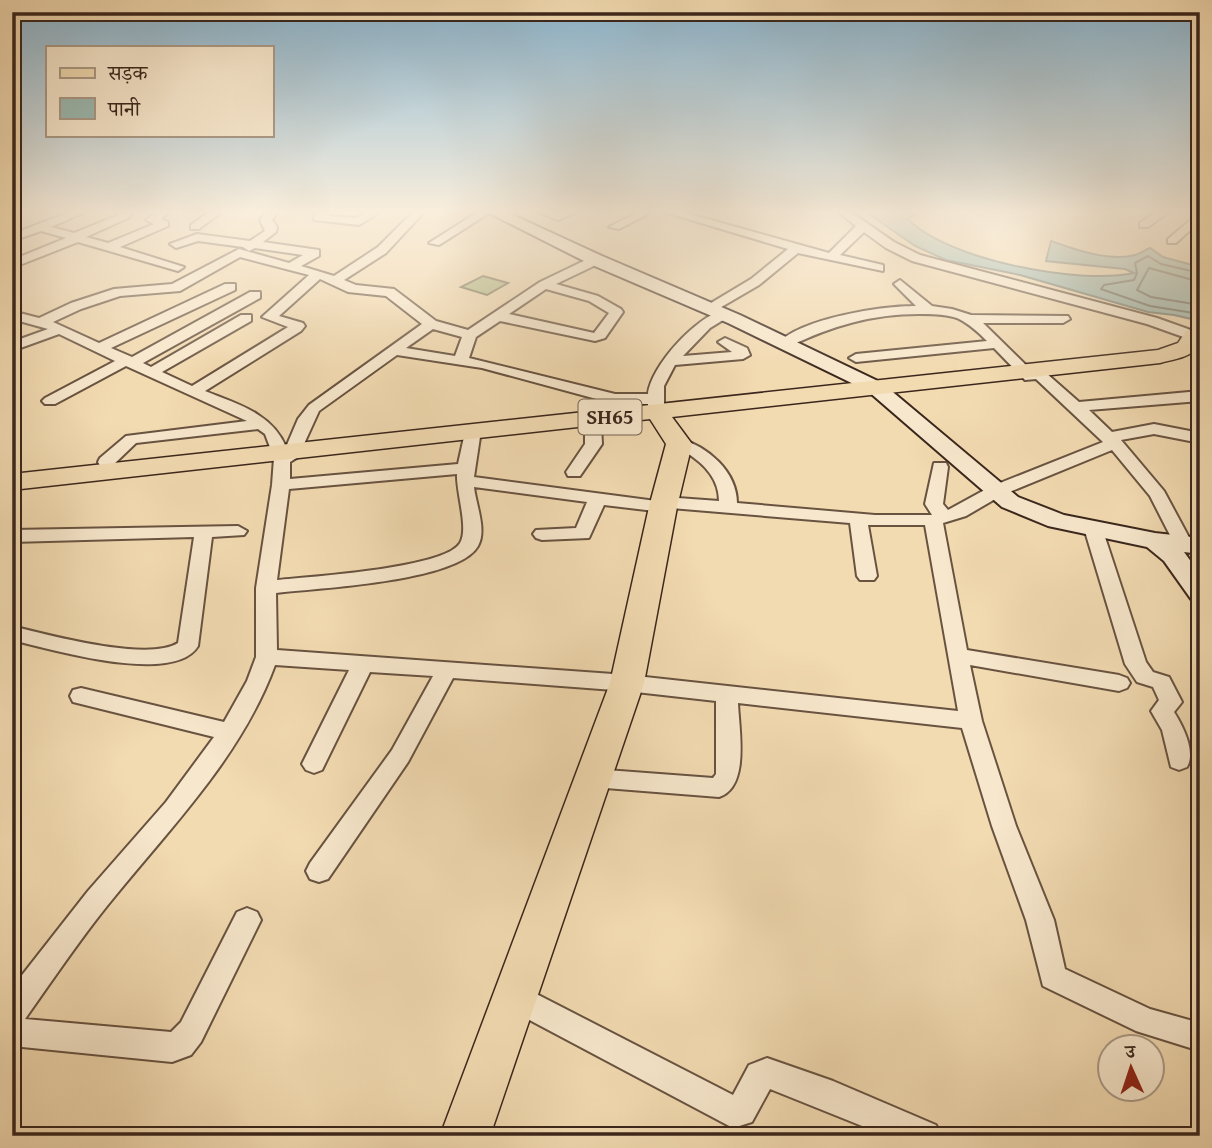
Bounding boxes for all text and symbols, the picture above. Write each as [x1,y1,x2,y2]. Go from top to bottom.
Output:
legend [46,46,273,136]
text: सड़क [107,57,148,88]
text: पानी [107,93,141,124]
road number: SH65 [578,400,642,434]
north arrow [1096,1032,1166,1102]
text: उ [1123,1037,1137,1065]

